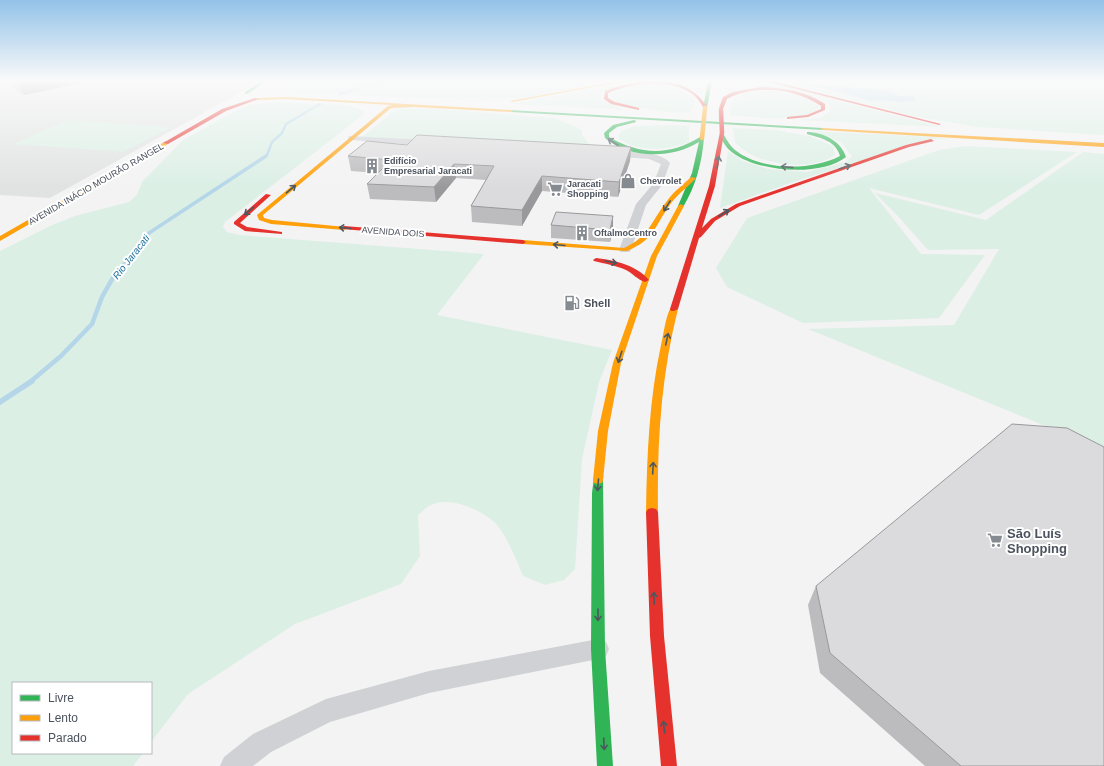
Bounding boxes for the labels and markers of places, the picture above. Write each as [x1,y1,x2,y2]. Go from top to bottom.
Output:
place label: Edifício Empresarial Jaracati [384,156,472,176]
building icon: Edifício Empresarial Jaracati [363,157,381,175]
shop icon: Chevrolet [619,172,637,190]
place label: Chevrolet [640,176,682,186]
place label: Jaracati Shopping [567,179,609,199]
supermarket icon: Jaracati Shopping [546,180,564,198]
building icon: OftalmoCentro [573,224,591,242]
place label: OftalmoCentro [594,228,658,238]
fuel station icon: Shell [563,294,581,312]
place label: Shell [584,297,610,309]
place label: São Luís Shopping [1007,526,1067,556]
supermarket icon: São Luís Shopping [986,531,1004,549]

